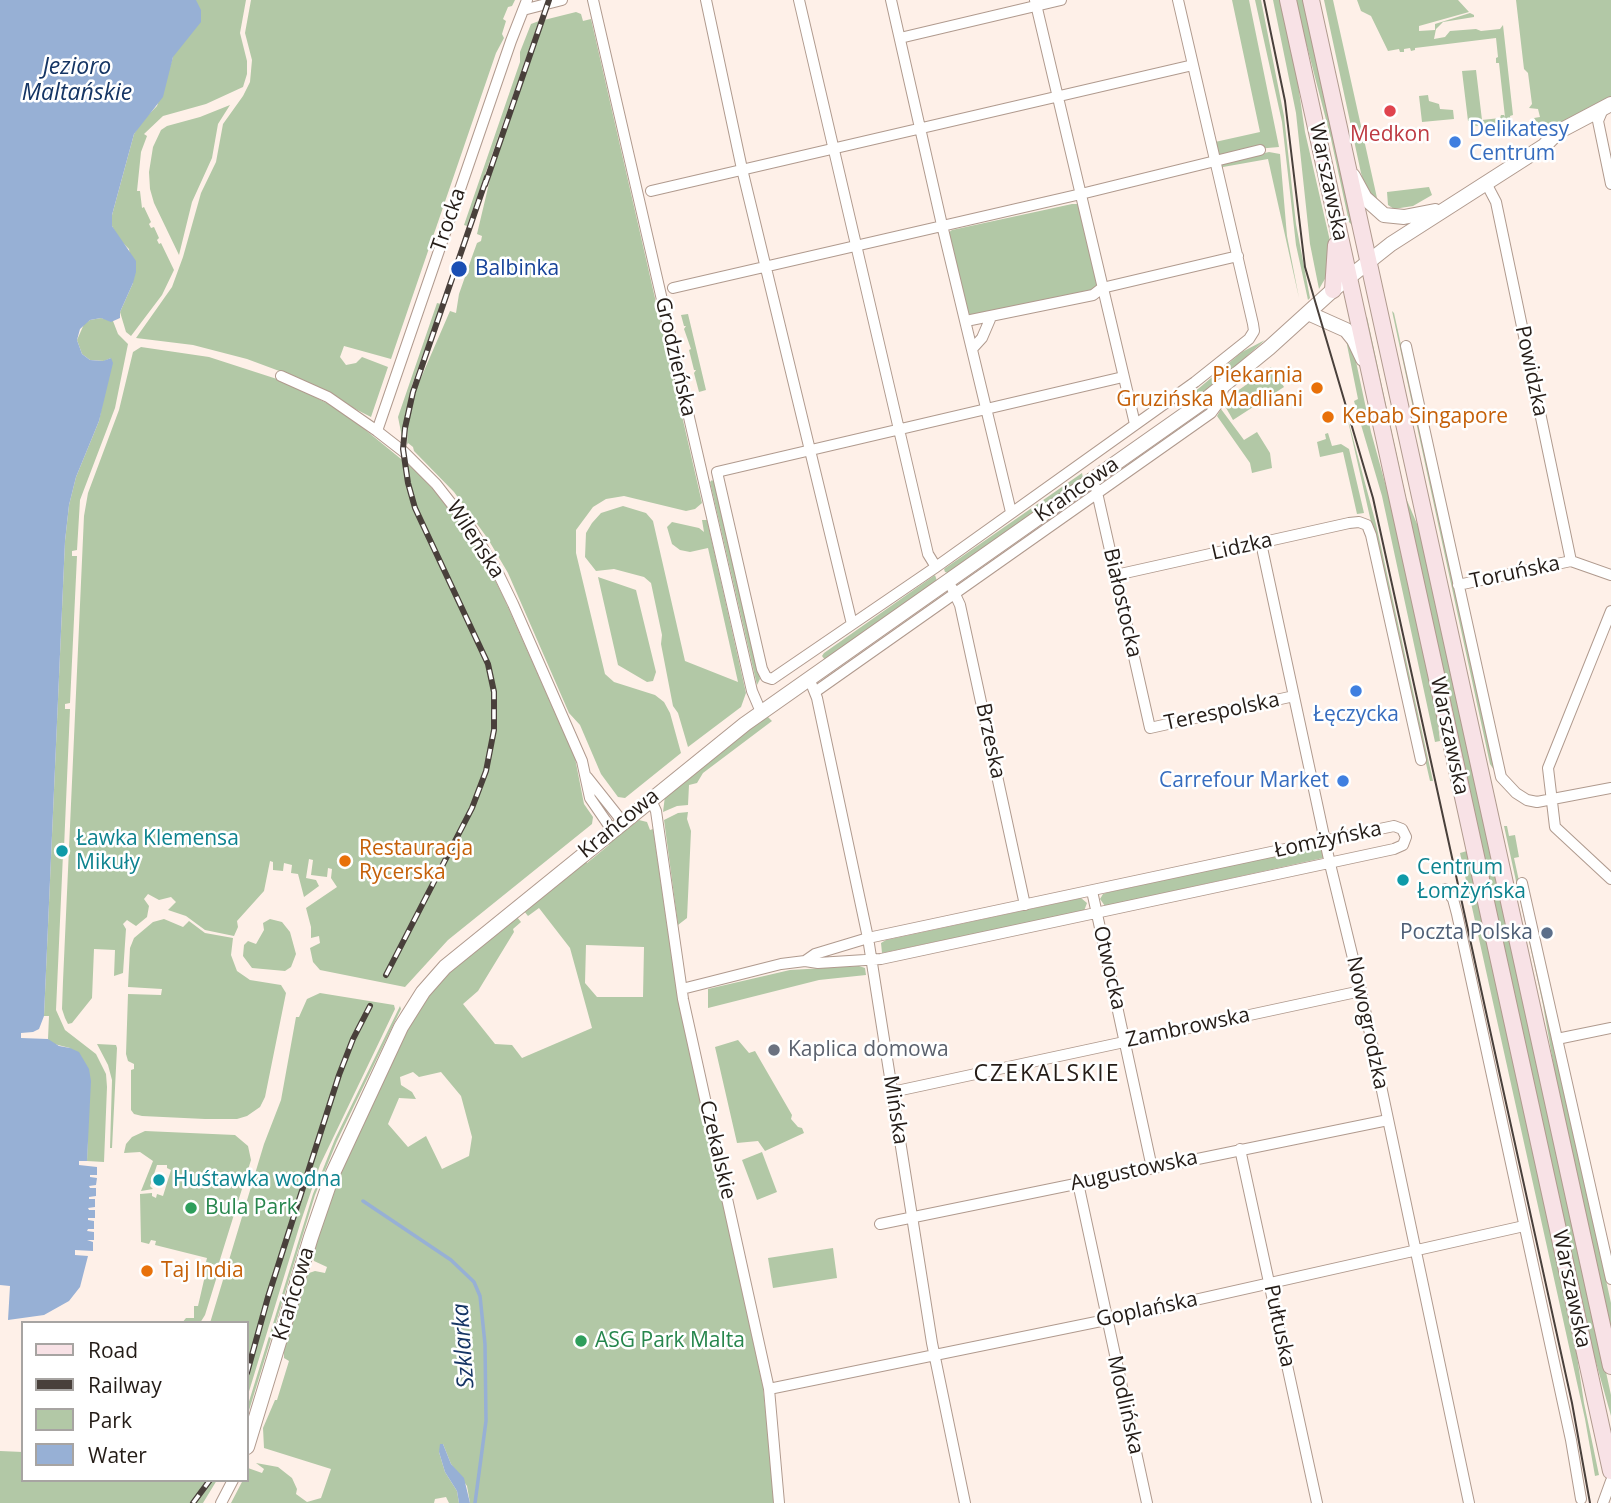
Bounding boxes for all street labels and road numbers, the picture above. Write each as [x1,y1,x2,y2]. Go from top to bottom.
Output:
street label: Warszawska [1303,121,1353,243]
street label: Trocka [426,185,472,255]
street label: Grodzieńska [649,295,701,419]
street label: Powidzka [1509,323,1553,419]
street label: Krańcowa [1030,452,1124,528]
street label: Wileńska [441,496,509,584]
street label: Lidzka [1209,528,1275,566]
street label: Białostocka [1097,546,1147,660]
street label: Toruńska [1468,551,1562,595]
street label: Warszawska [1424,675,1474,797]
street label: Terespolska [1162,687,1282,737]
street label: Brzeska [970,701,1010,781]
street label: Krańcowa [574,784,664,864]
street label: Łomżyńska [1272,816,1384,864]
street label: Otwocka [1087,924,1131,1012]
street label: Nowogrodzka [1341,954,1393,1092]
street label: Zambrowska [1124,1003,1252,1053]
street label: Mińska [877,1074,913,1146]
street label: Czekalskie [693,1098,741,1202]
street label: Augustowska [1068,1145,1200,1197]
street label: Warszawska [1546,1228,1596,1350]
street label: Krańcowa [268,1244,320,1344]
street label: Pułtuska [1258,1282,1300,1370]
street label: Goplańska [1094,1287,1200,1333]
street label: Modlińska [1101,1353,1149,1457]

